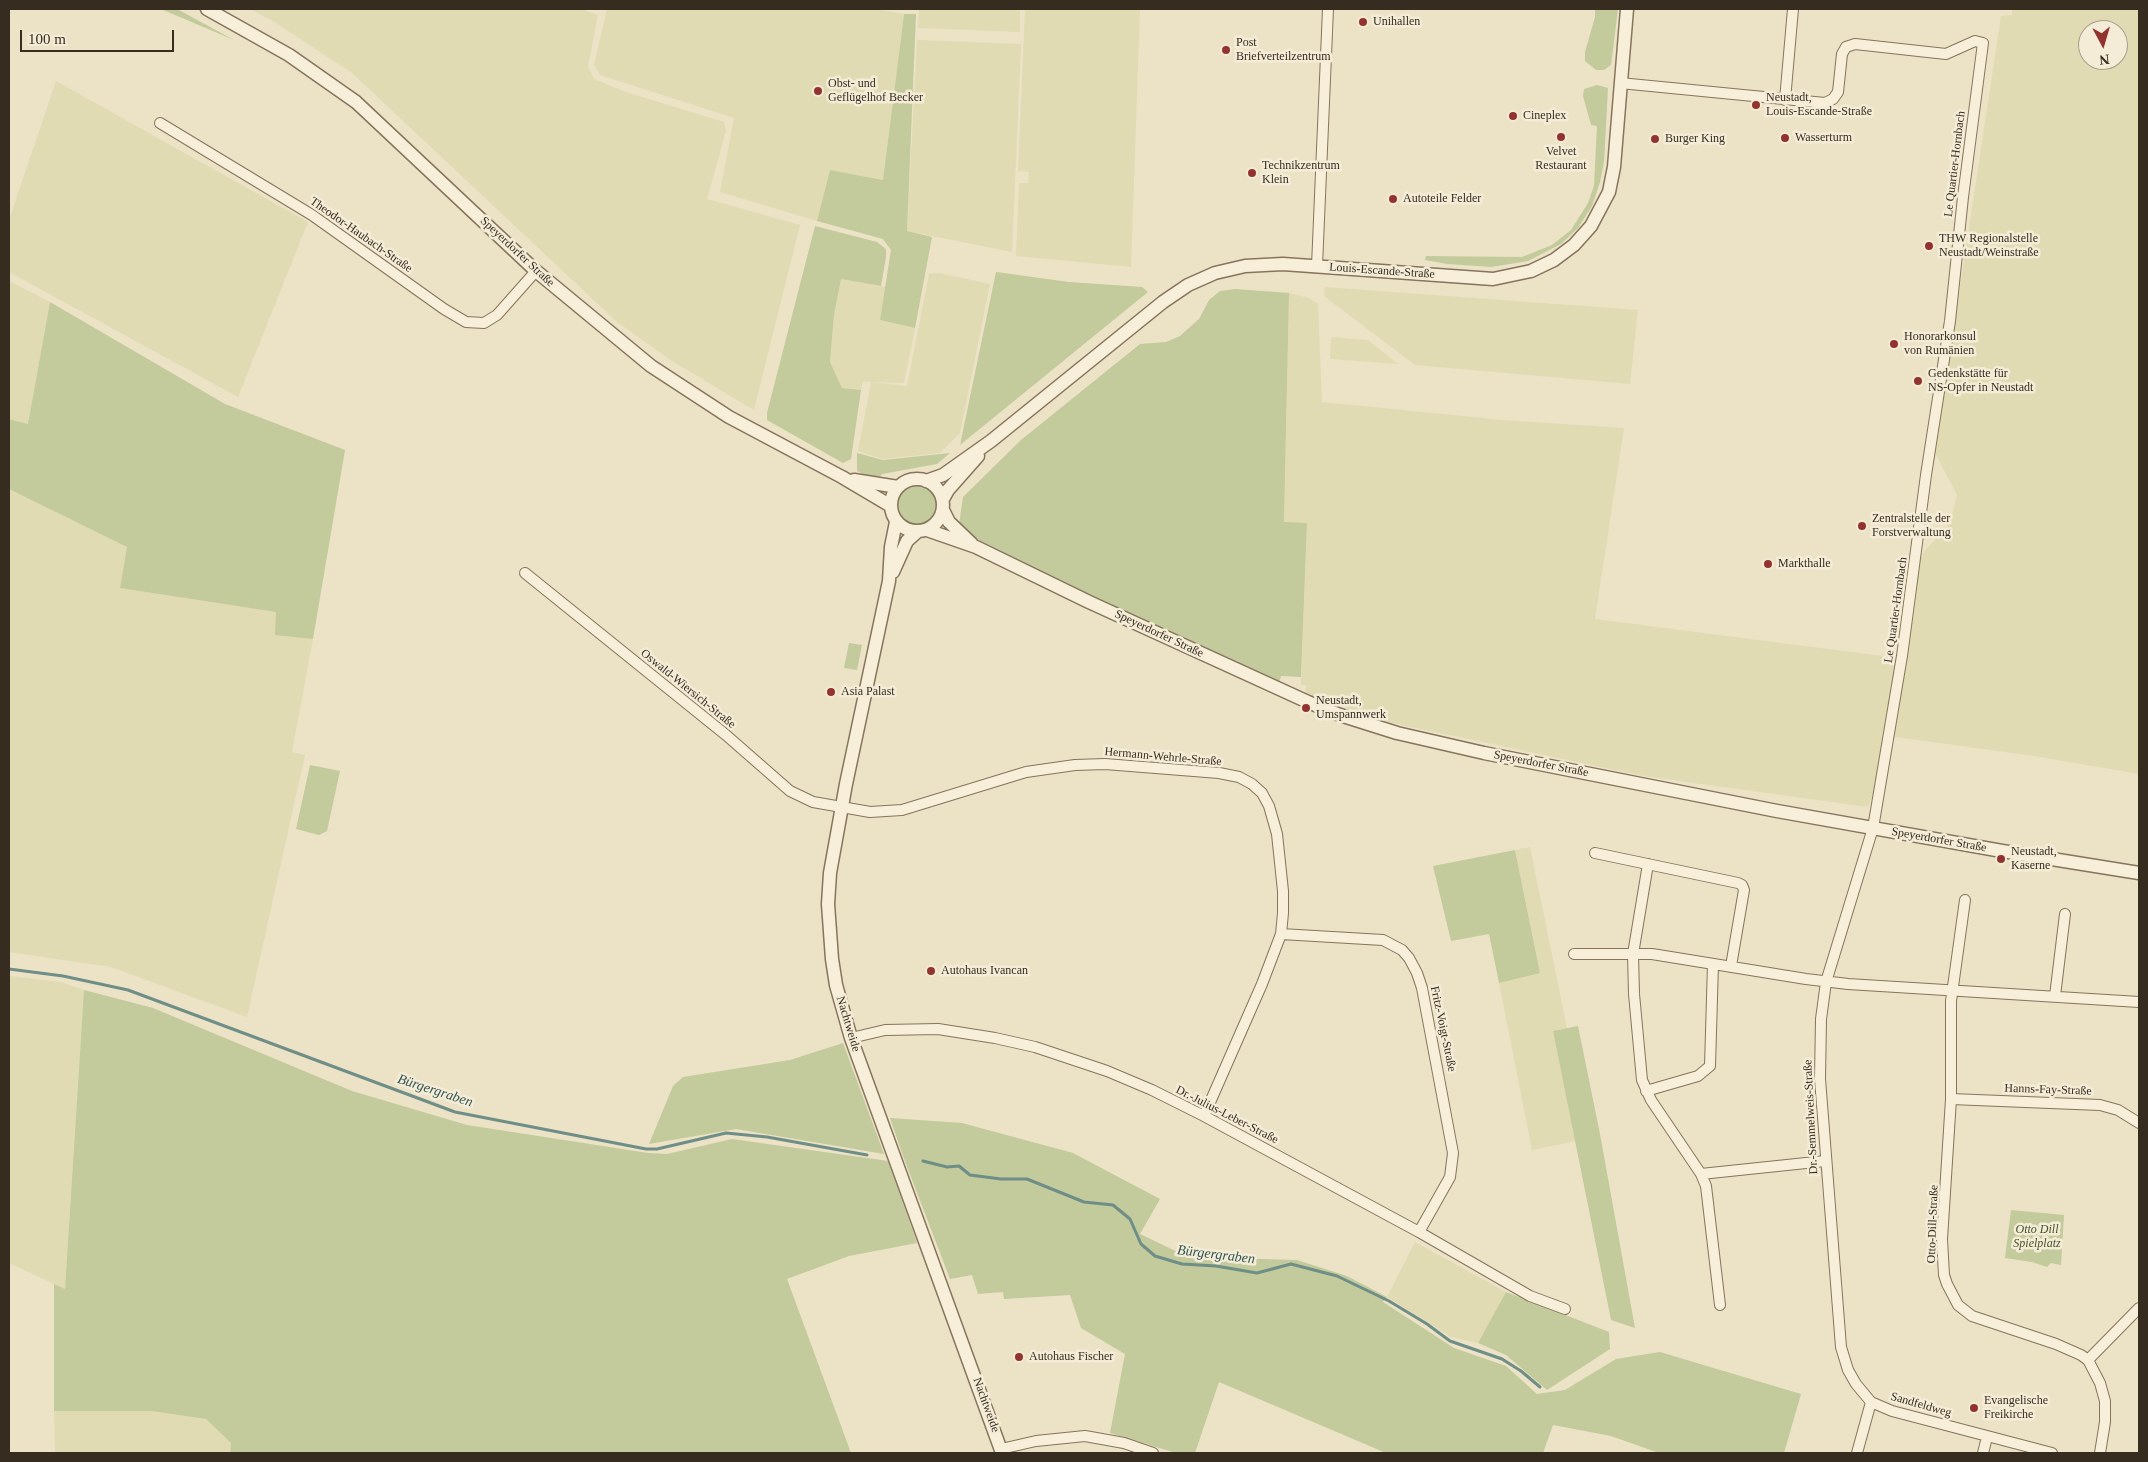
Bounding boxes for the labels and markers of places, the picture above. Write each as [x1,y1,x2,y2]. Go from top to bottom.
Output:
place label: Unihallen [1373,15,1420,29]
marker: Unihallen [1357,16,1369,28]
place label: Post Briefverteilzentrum [1236,36,1331,64]
marker: Post Briefverteilzentrum [1220,44,1232,56]
place label: Obst- und Geflügelhof Becker [828,77,923,105]
marker: Obst- und Geflügelhof Becker [812,85,824,97]
place label: Neustadt, Louis-Escande-Straße [1766,91,1872,119]
marker: Neustadt, Louis-Escande-Straße [1750,99,1762,111]
place label: Cineplex [1523,109,1566,123]
marker: Cineplex [1507,110,1519,122]
marker: Velvet Restaurant [1555,131,1567,143]
place label: Wasserturm [1795,131,1852,145]
place label: Burger King [1665,132,1725,146]
marker: Wasserturm [1779,132,1791,144]
marker: Burger King [1649,133,1661,145]
place label: Velvet Restaurant [1535,145,1587,173]
place label: Technikzentrum Klein [1262,159,1340,187]
marker: Technikzentrum Klein [1246,167,1258,179]
place label: Autoteile Felder [1403,192,1481,206]
marker: Autoteile Felder [1387,193,1399,205]
place label: THW Regionalstelle Neustadt/Weinstraße [1939,232,2039,260]
marker: THW Regionalstelle Neustadt/Weinstraße [1923,240,1935,252]
place label: Honorarkonsul von Rumänien [1904,330,1976,358]
marker: Honorarkonsul von Rumänien [1888,338,1900,350]
place label: Gedenkstätte für NS-Opfer in Neustadt [1928,367,2033,395]
marker: Gedenkstätte für NS-Opfer in Neustadt [1912,375,1924,387]
place label: Zentralstelle der Forstverwaltung [1872,512,1951,540]
marker: Zentralstelle der Forstverwaltung [1856,520,1868,532]
place label: Markthalle [1778,557,1831,571]
marker: Markthalle [1762,558,1774,570]
place label: Asia Palast [841,685,895,699]
marker: Asia Palast [825,686,837,698]
place label: Neustadt, Umspannwerk [1316,694,1386,722]
marker: Neustadt, Umspannwerk [1300,702,1312,714]
place label: Neustadt, Kaserne [2011,845,2057,873]
marker: Neustadt, Kaserne [1995,853,2007,865]
place label: Autohaus Ivancan [941,964,1028,978]
marker: Autohaus Ivancan [925,965,937,977]
place label: Autohaus Fischer [1029,1350,1113,1364]
marker: Autohaus Fischer [1013,1351,1025,1363]
place label: Evangelische Freikirche [1984,1394,2048,1422]
marker: Evangelische Freikirche [1968,1402,1980,1414]

